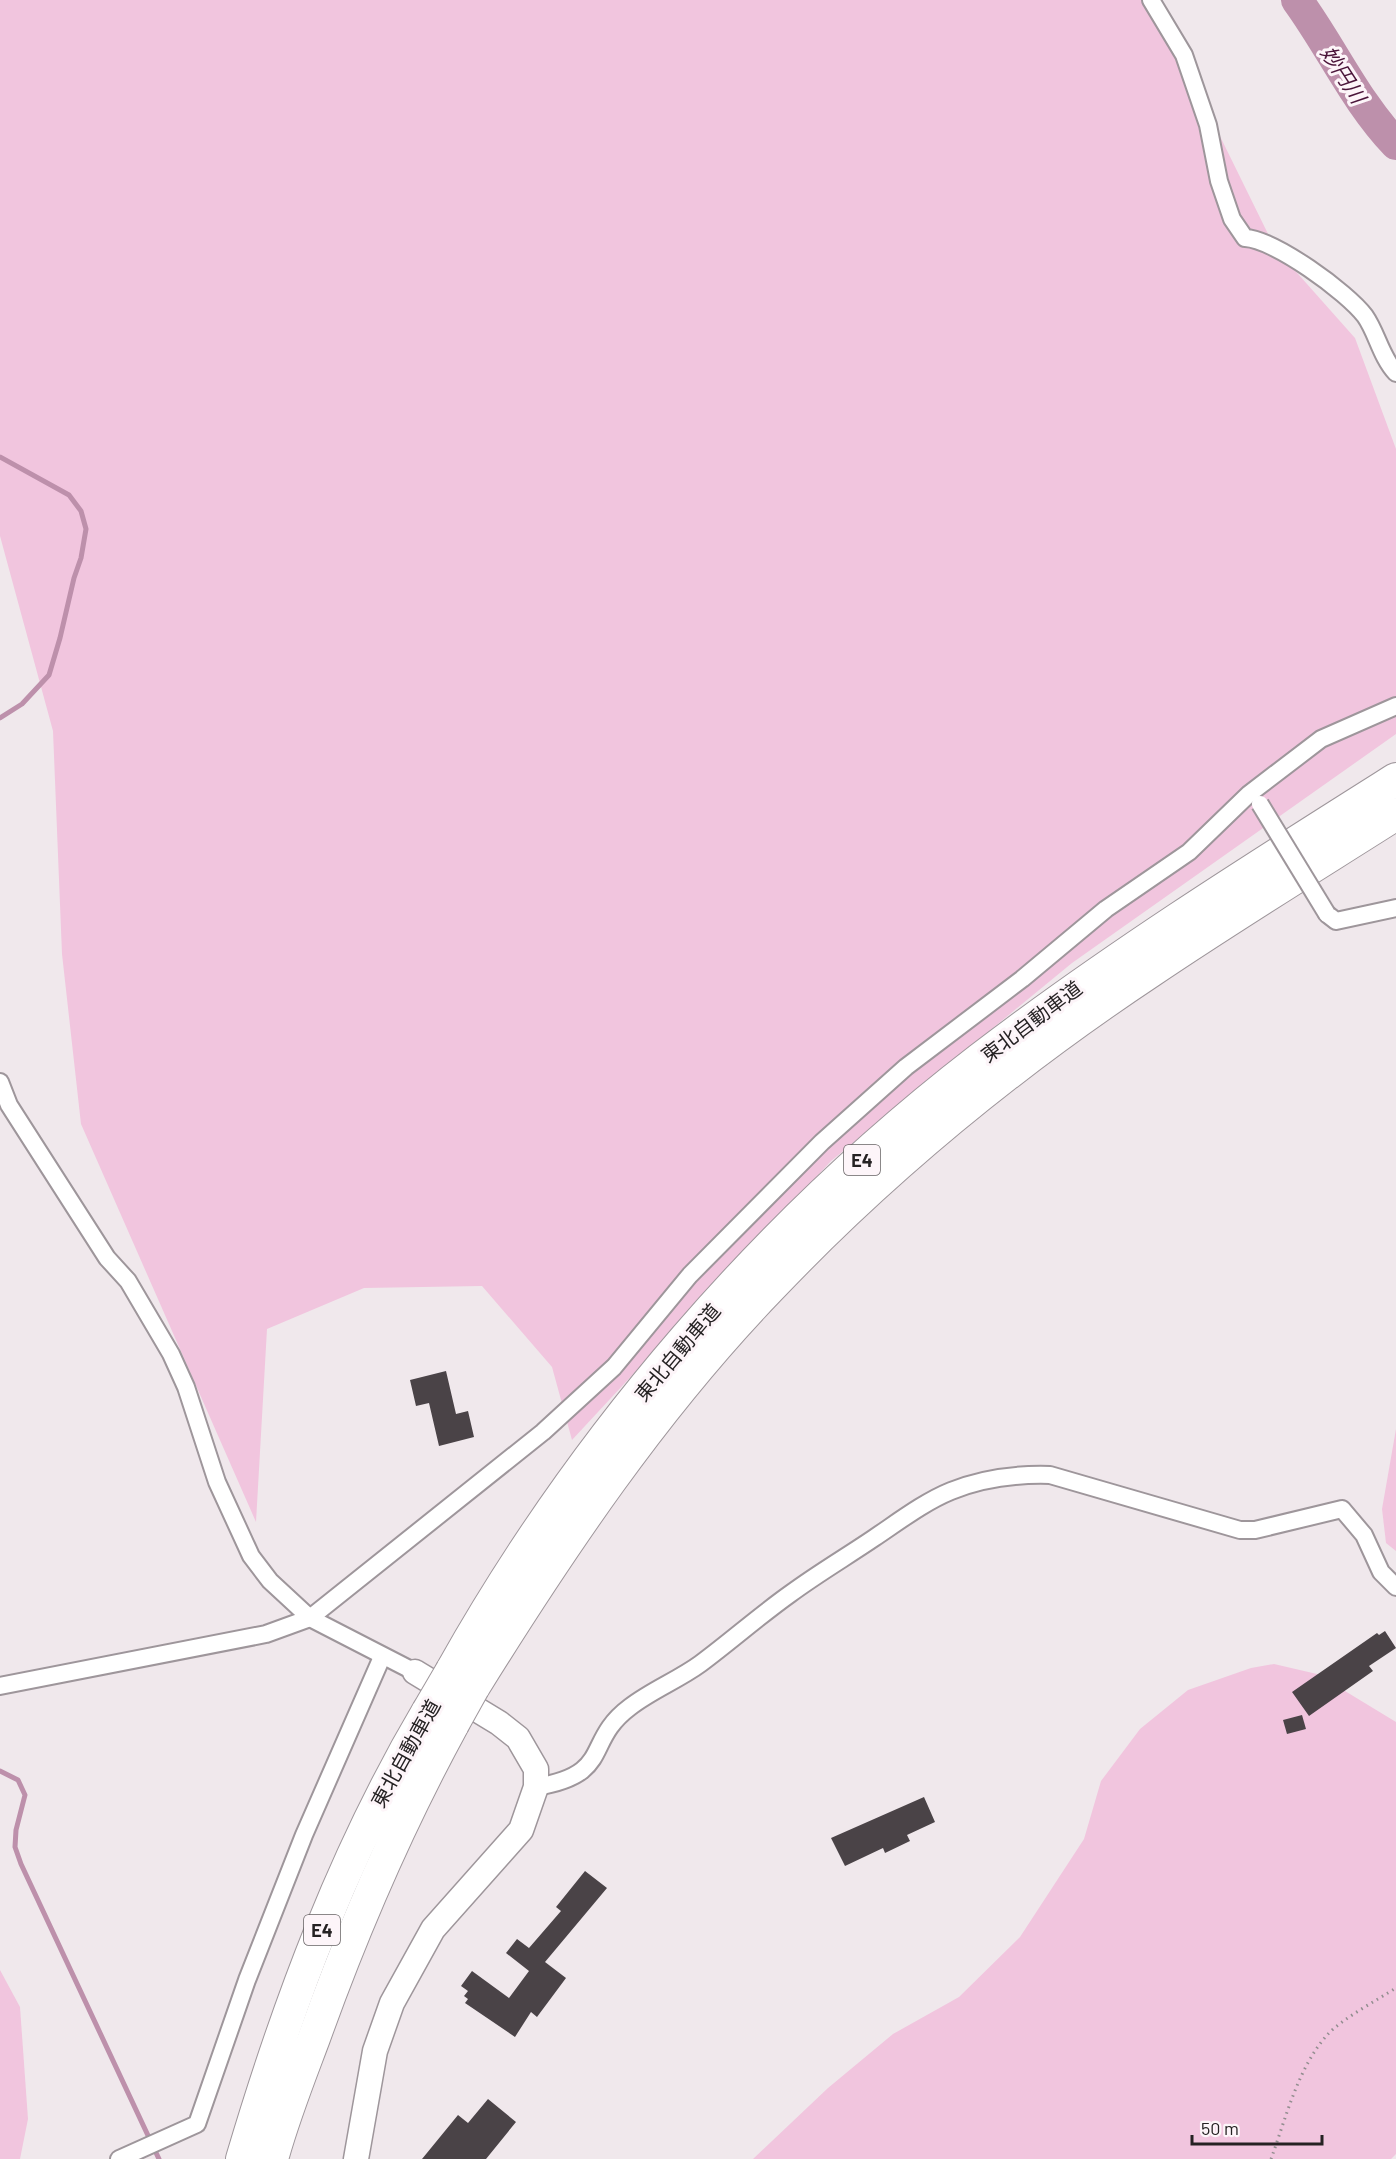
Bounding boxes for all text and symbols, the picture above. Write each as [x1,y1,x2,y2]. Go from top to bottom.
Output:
water label: 妙円川 [1316,41,1373,109]
street label: 東北自動車道 [976,975,1086,1067]
road number: E4 [844,1145,880,1175]
street label: 東北自動車道 [629,1298,725,1406]
street label: 東北自動車道 [365,1695,445,1811]
road number: E4 [304,1915,340,1945]
scale bar [1192,2108,1322,2146]
text: 50 m [1201,2117,1239,2139]

